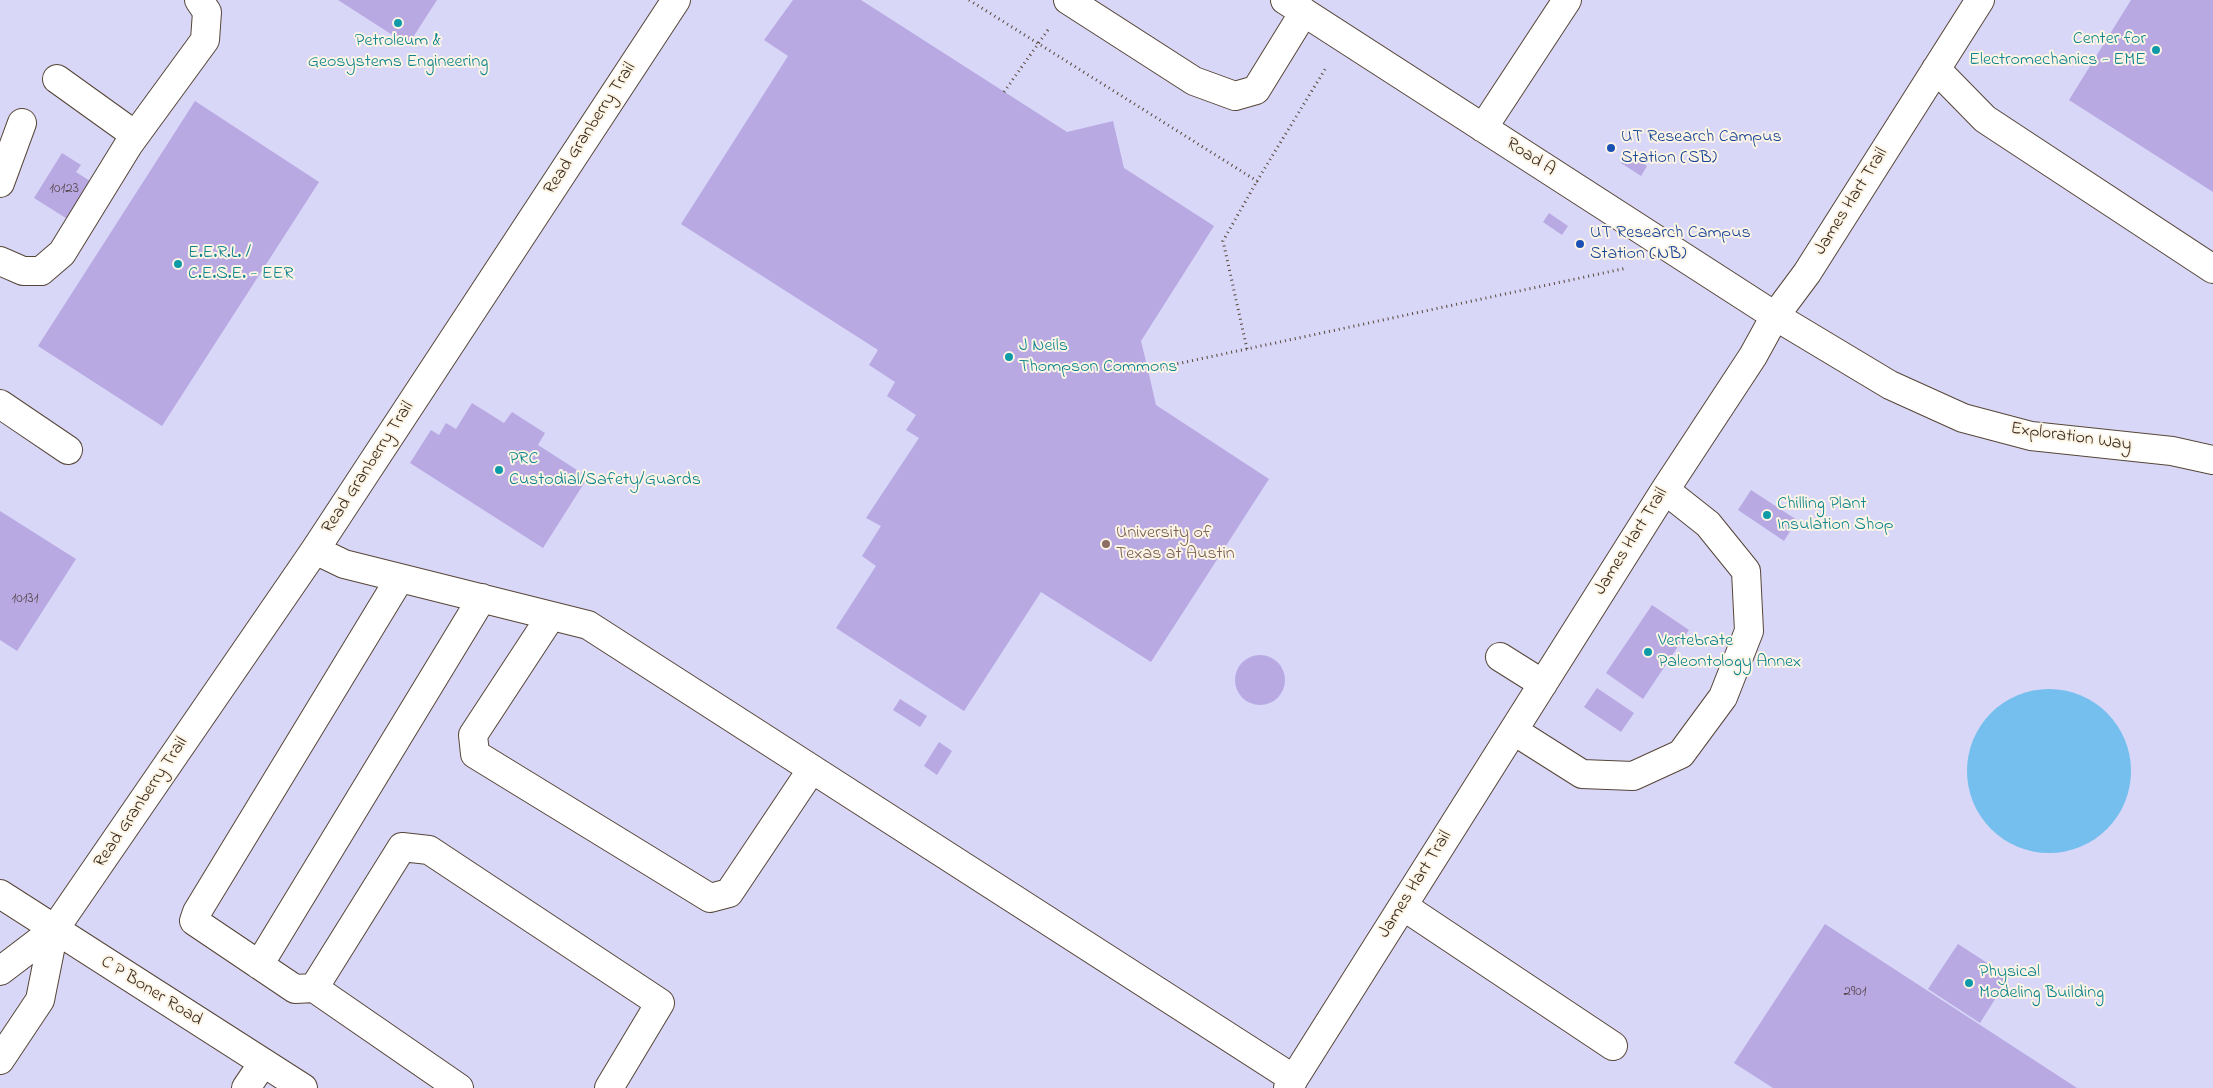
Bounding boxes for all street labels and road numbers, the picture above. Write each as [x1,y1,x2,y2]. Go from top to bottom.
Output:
street label: Read Granberry Trail [540,59,642,199]
street label: Road A [1501,134,1559,182]
street label: James Hart Trail [1810,144,1894,260]
street label: Read Granberry Trail [318,398,420,538]
street label: Exploration Way [2009,419,2133,457]
street label: James Hart Trail [1590,484,1674,600]
street label: Read Granberry Trail [90,734,194,872]
street label: James Hart Trail [1374,827,1458,943]
street label: C P Boner Road [96,952,206,1032]

